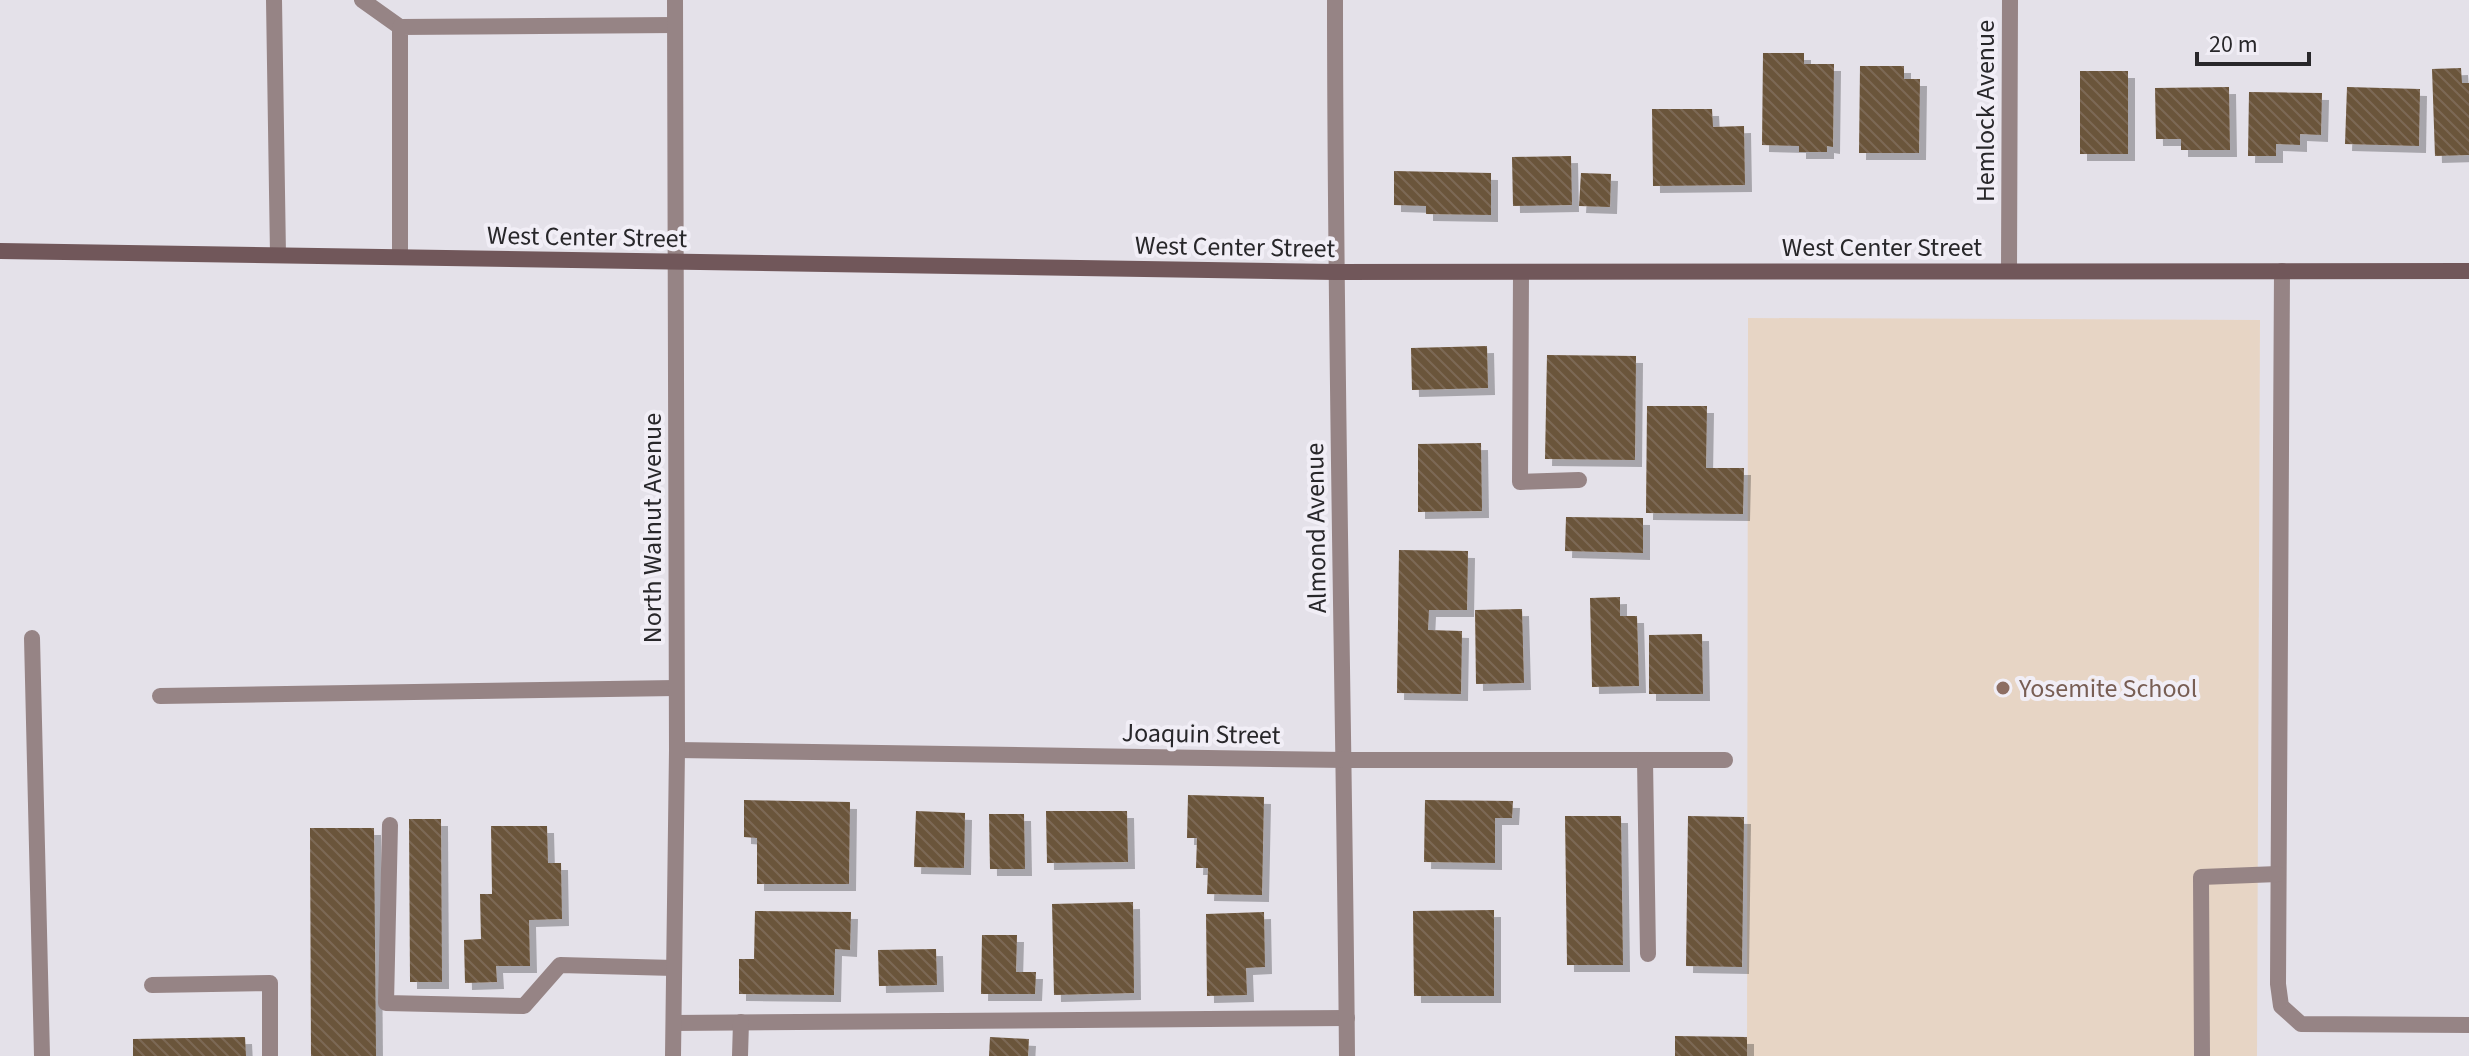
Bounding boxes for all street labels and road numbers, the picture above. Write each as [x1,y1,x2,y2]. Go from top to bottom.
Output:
street label: Hemlock Avenue [1967,20,2004,202]
street label: West Center Street [487,217,688,257]
street label: West Center Street [1135,227,1336,267]
street label: West Center Street [1782,229,1982,266]
street label: North Walnut Avenue [634,413,671,643]
street label: Almond Avenue [1296,442,1336,614]
street label: Joaquin Street [1121,714,1281,754]

